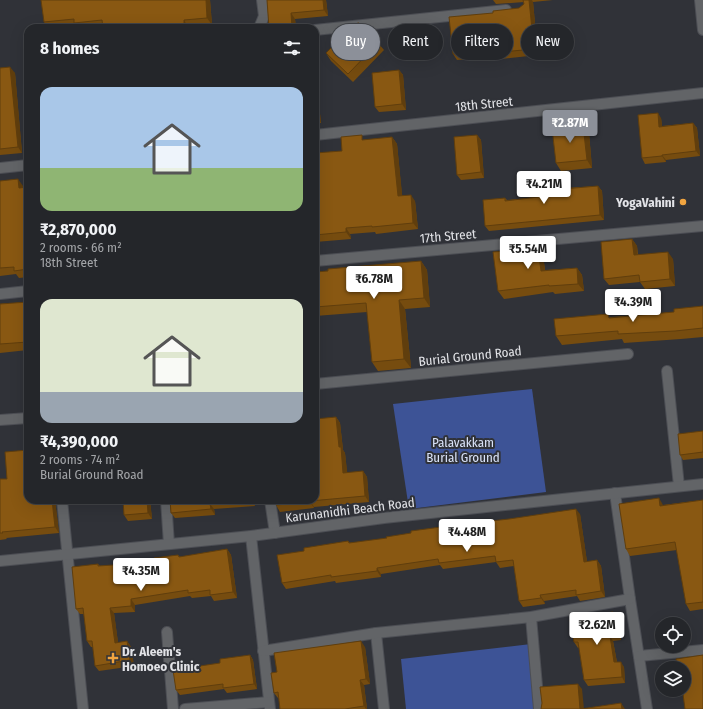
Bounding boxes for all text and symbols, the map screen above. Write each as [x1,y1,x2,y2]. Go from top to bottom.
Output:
chip: Buy [331,24,380,60]
chip: Rent [388,24,443,60]
chip: Filters [451,24,513,60]
chip: New [521,24,574,60]
icon: filters [281,37,303,59]
text: 8 homes [40,38,100,59]
street label: 18th Street [455,93,514,114]
pin: ₹2.87M [537,110,603,144]
icon: home [136,113,208,185]
text: ₹2.87M [552,115,588,130]
pin: ₹4.21M [511,171,577,205]
text: ₹4.21M [526,176,562,191]
place label: YogaVahini [615,195,675,210]
marker: YogaVahini [678,197,688,207]
text: ₹2,870,000 [40,219,117,240]
street label: 17th Street [419,226,478,246]
pin: ₹5.54M [495,236,561,270]
text: 2 rooms · 66 m² [40,240,122,255]
text: ₹5.54M [509,241,547,256]
text: 18th Street [40,255,98,270]
pin: ₹6.78M [341,266,407,300]
text: ₹6.78M [355,271,393,286]
pin: ₹4.39M [600,289,666,323]
text: ₹4.39M [614,294,652,309]
icon: home [136,325,208,397]
street label: Burial Ground Road [418,343,522,369]
text: ₹4,390,000 [40,431,118,452]
park label: Palavakkam Burial Ground [426,435,500,465]
text: 2 rooms · 74 m² [40,452,120,467]
text: Burial Ground Road [40,467,144,482]
street label: Karunanidhi Beach Road [284,495,416,525]
pin: ₹4.48M [434,519,500,553]
text: ₹4.48M [448,524,486,539]
pin: ₹4.35M [108,558,174,592]
text: ₹4.35M [122,563,160,578]
pin: ₹2.62M [564,612,630,646]
text: ₹2.62M [578,617,616,632]
map controls [655,617,691,697]
button: locate [655,617,691,653]
place label: Dr. Aleem's Homoeo Clinic [122,644,200,674]
marker: Dr. Aleem's Homoeo Clinic [107,652,119,664]
button: layers [655,661,691,697]

